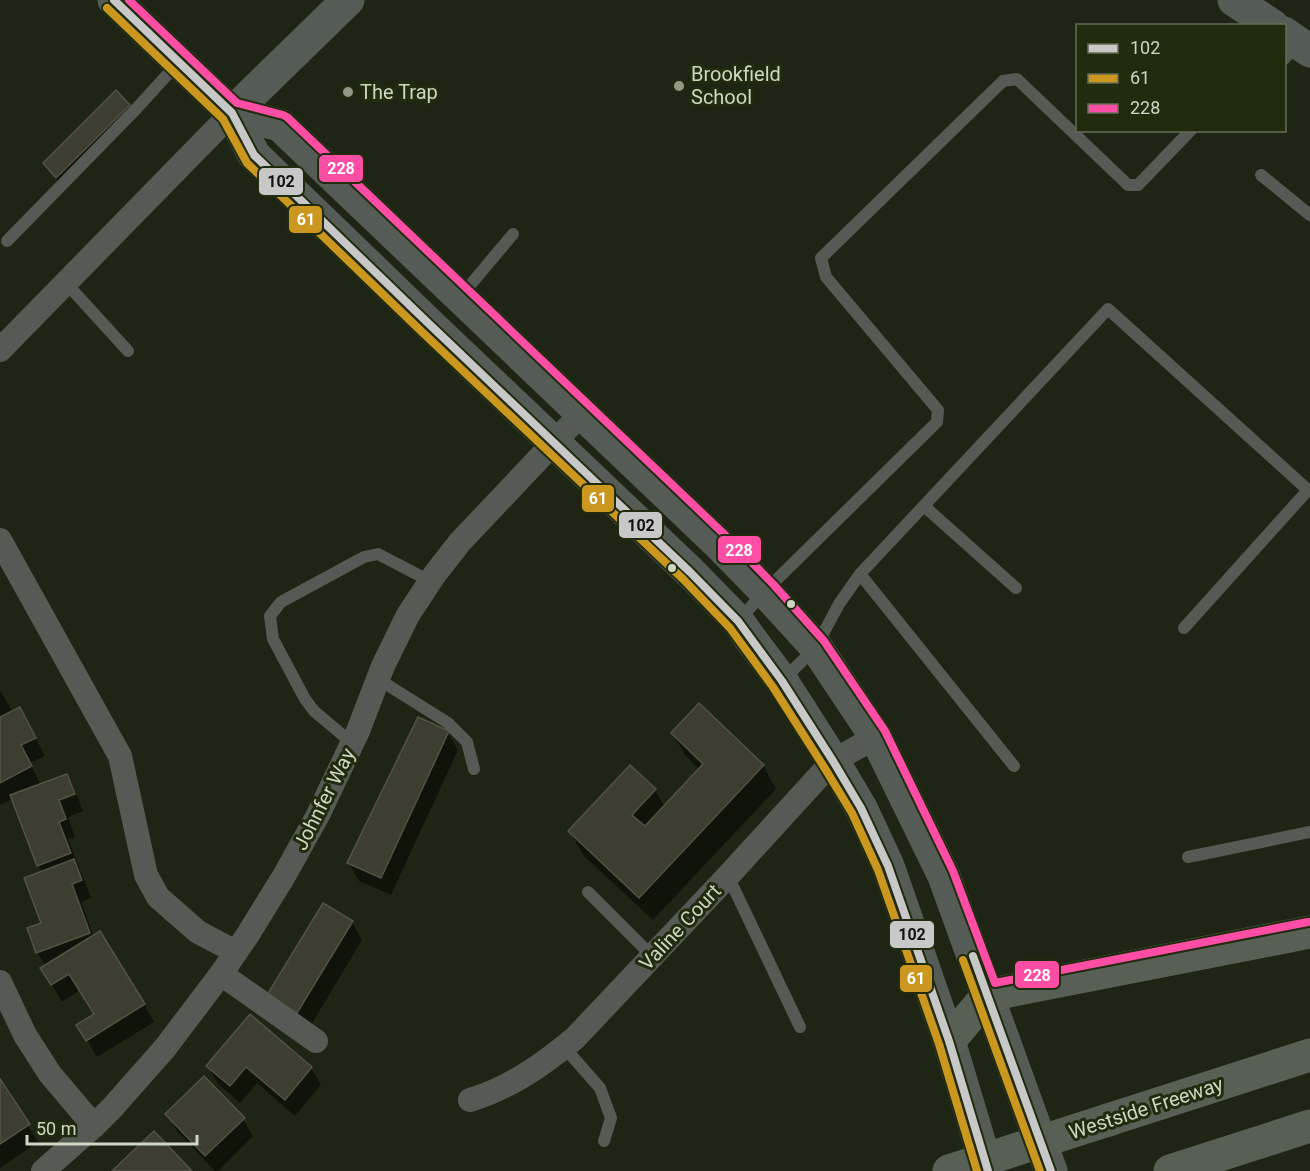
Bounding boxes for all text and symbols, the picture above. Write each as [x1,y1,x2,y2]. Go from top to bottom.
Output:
legend [1076,24,1286,132]
text: 102 [1130,37,1160,58]
place label: Brookfield School [691,62,781,109]
text: 61 [1130,67,1150,88]
marker: Brookfield School [672,79,686,93]
place label: The Trap [360,80,438,104]
marker: The Trap [341,85,355,99]
text: 228 [1130,97,1160,118]
line badge: 228 [318,154,364,183]
text: 228 [327,159,355,178]
line badge: 102 [258,167,304,196]
text: 102 [267,172,295,191]
line badge: 61 [288,205,323,234]
text: 61 [297,210,315,229]
line badge: 61 [581,484,615,513]
text: 61 [589,489,607,508]
line badge: 102 [618,511,663,539]
text: 102 [627,516,655,535]
line badge: 228 [717,535,762,564]
text: 228 [725,541,753,560]
unlabelled marker [666,562,678,574]
unlabelled marker [785,598,797,610]
street label: Johnfer Way [288,744,360,854]
street label: Valine Court [634,879,726,975]
line badge: 102 [889,920,935,949]
text: 102 [898,925,926,944]
line badge: 228 [1014,960,1060,989]
line badge: 61 [899,964,933,993]
text: 228 [1023,966,1051,985]
text: 61 [907,969,925,988]
street label: Westside Freeway [1066,1072,1227,1144]
scale bar [27,1108,196,1146]
text: 50 m [36,1118,76,1139]

